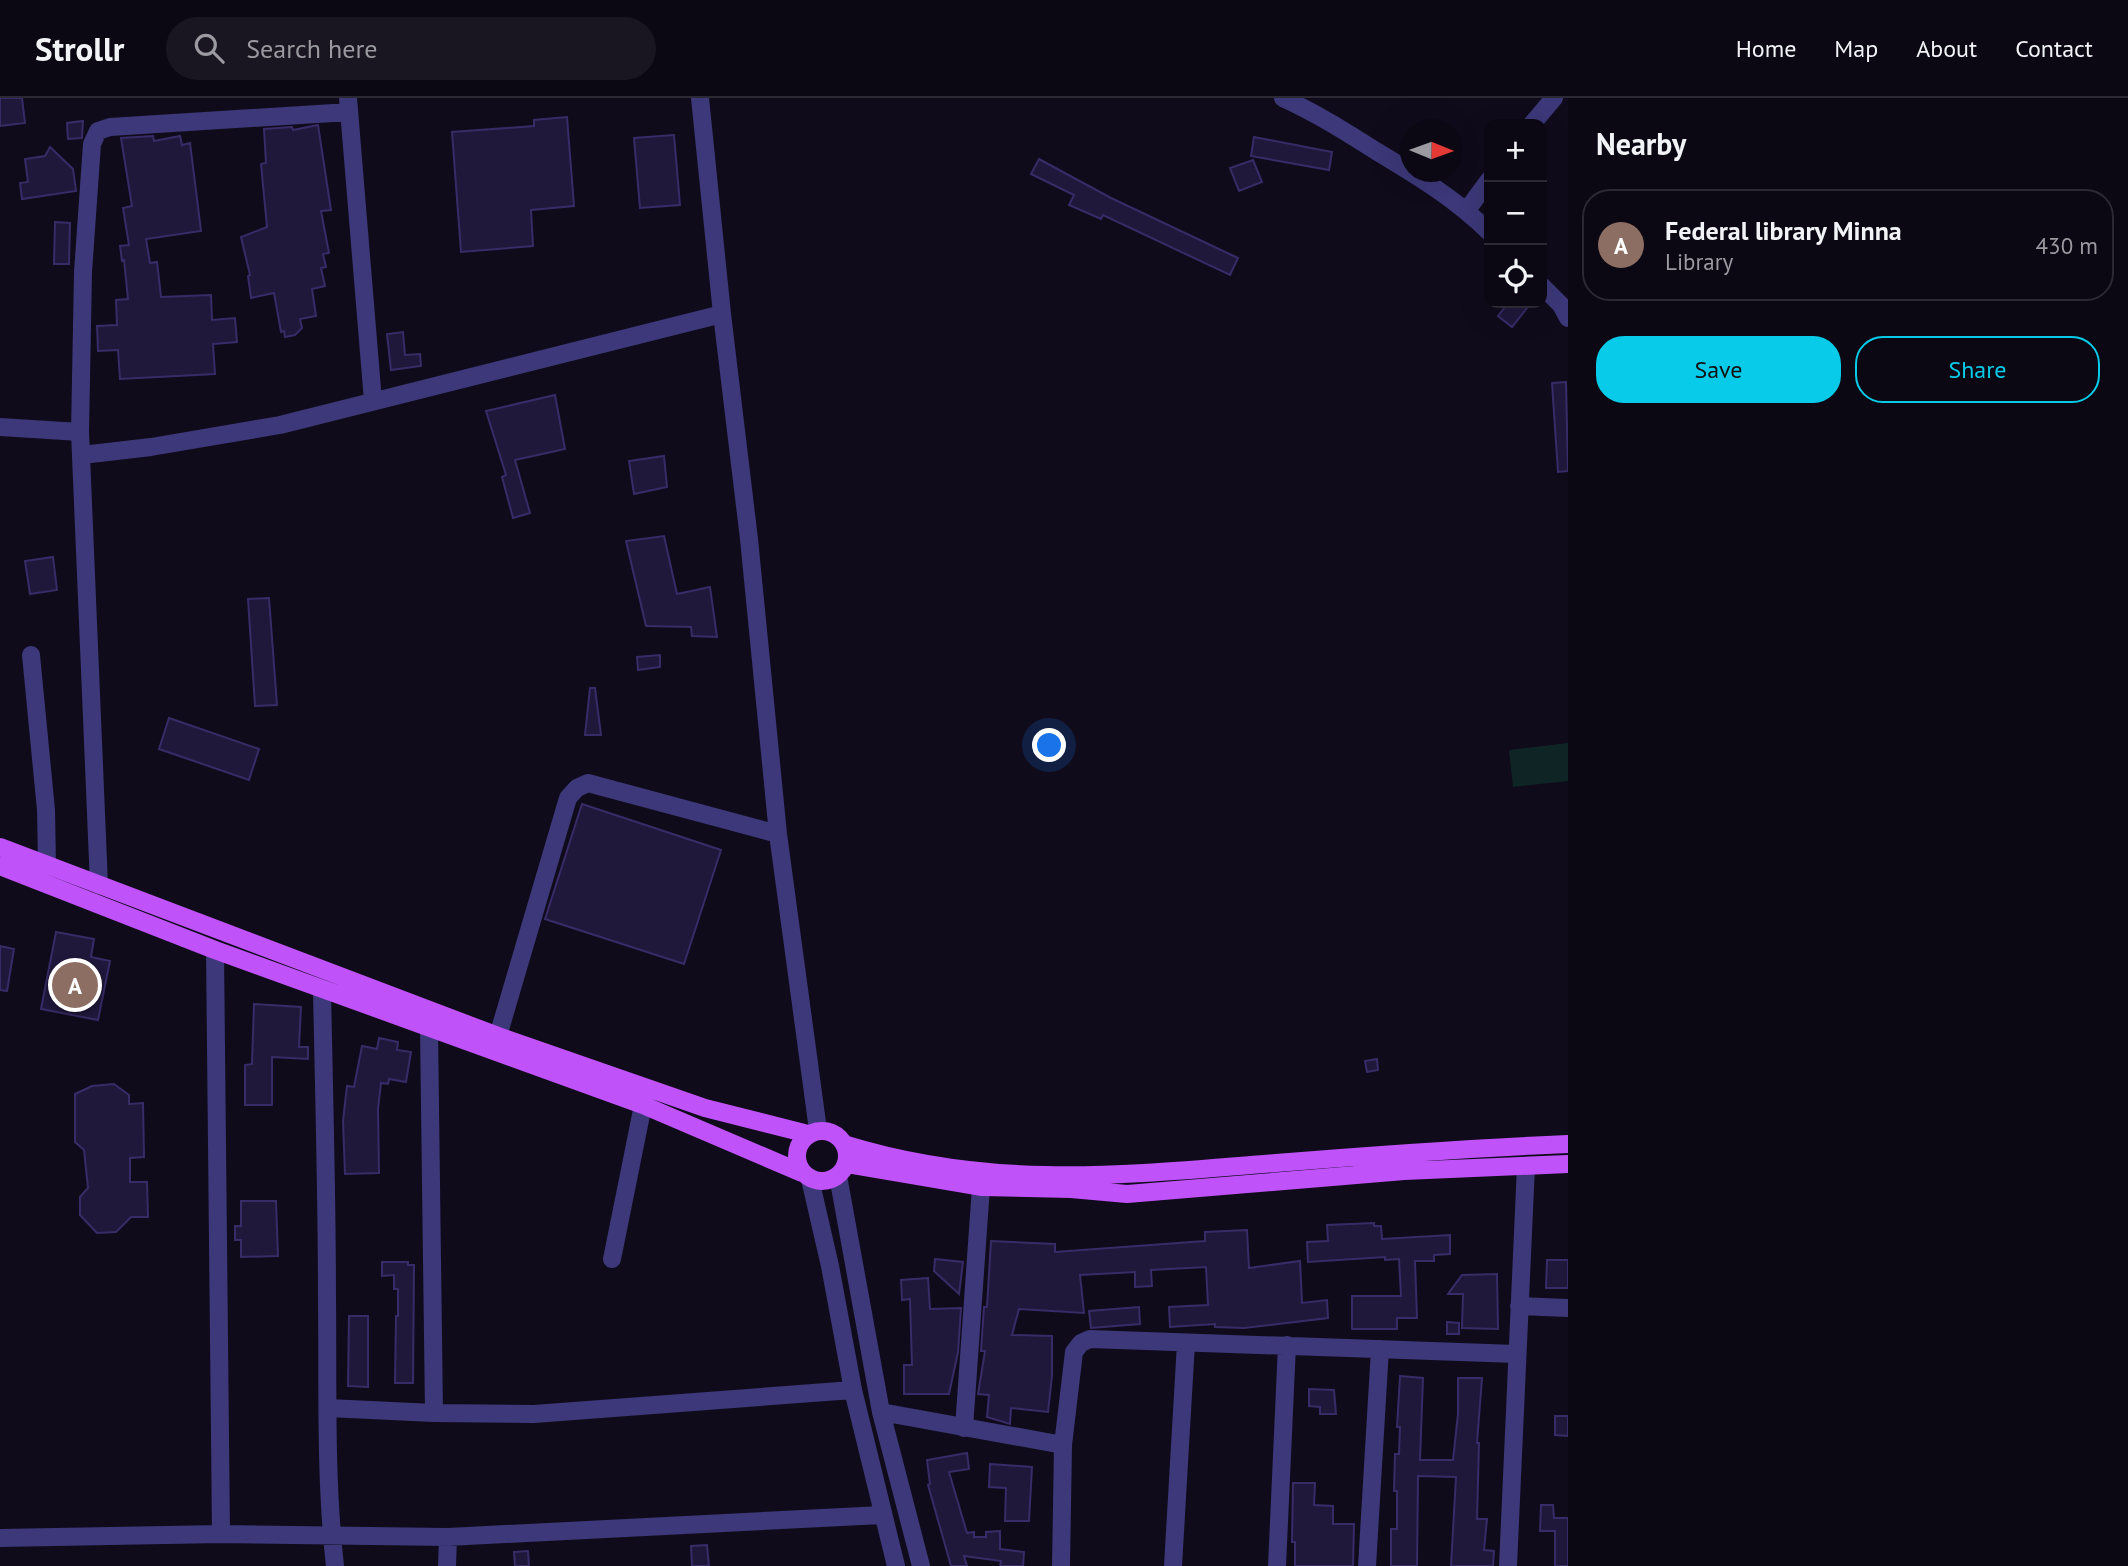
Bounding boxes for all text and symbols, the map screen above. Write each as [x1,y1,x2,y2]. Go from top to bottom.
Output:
search box [166,17,656,80]
text: Strollr [35,27,124,70]
icon: search [190,29,228,67]
text: Search here [246,32,377,65]
text: Home [1736,33,1796,64]
text: Map [1834,33,1878,64]
text: About [1916,33,1977,64]
text: Contact [2015,33,2093,64]
north arrow [1400,119,1463,182]
map controls [1484,119,1547,308]
button: + [1484,119,1547,182]
text: Nearby [1596,124,1686,163]
button: − [1484,182,1547,245]
text: Federal library Minna [1665,214,1902,247]
text: A [1614,231,1628,260]
text: 430 m [2036,231,2098,260]
button: locate [1484,245,1547,308]
text: Library [1665,247,1733,276]
button: Save [1596,336,1841,403]
button: Share [1855,336,2100,403]
your location [1032,728,1066,762]
pin: A [52,959,98,1011]

